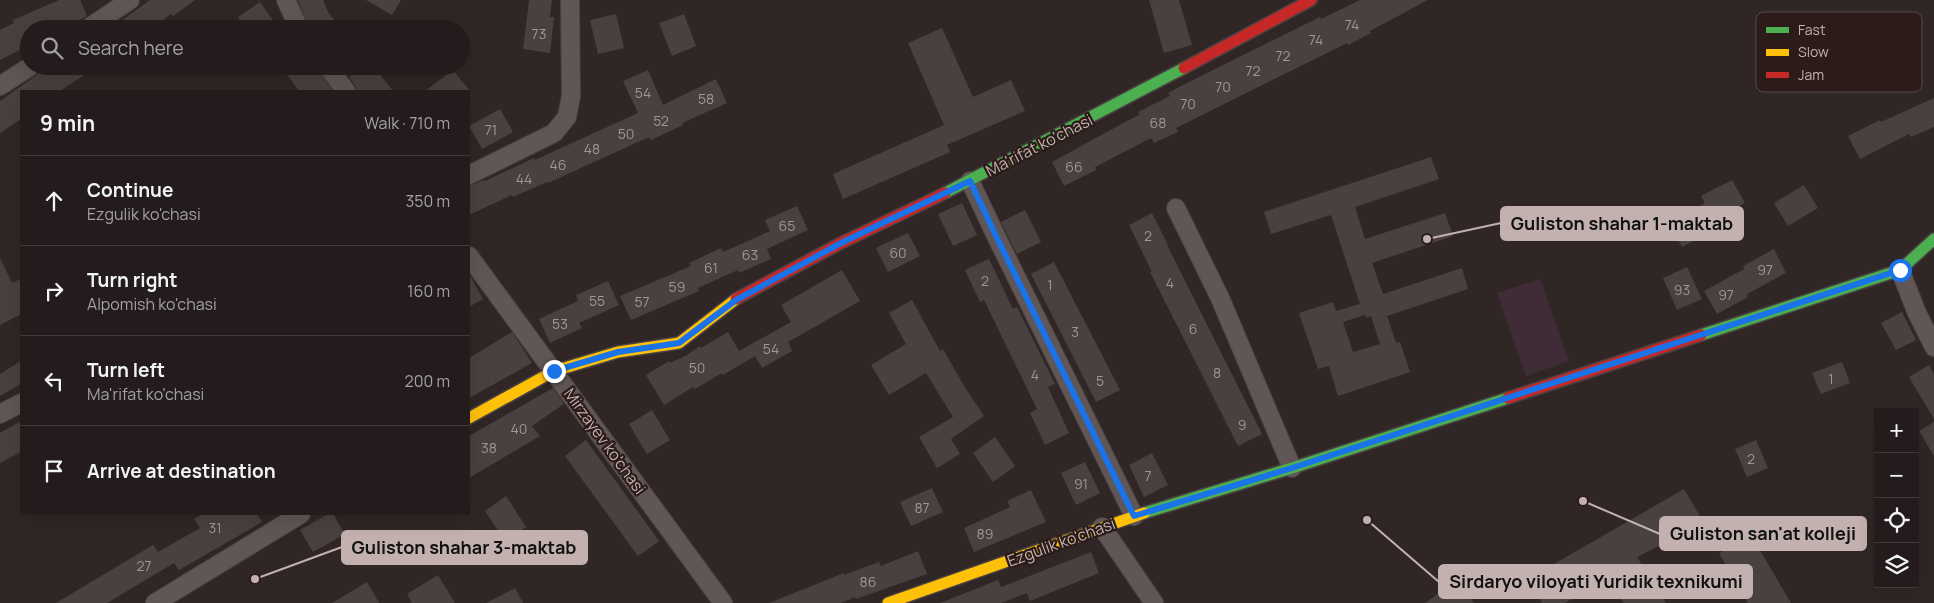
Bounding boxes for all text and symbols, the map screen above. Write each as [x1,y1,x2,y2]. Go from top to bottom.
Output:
legend [1756,12,1922,92]
house number: 74 [1345,15,1359,34]
search box [20,20,470,75]
text: Fast [1798,20,1826,39]
house number: 73 [532,24,546,43]
house number: 74 [1309,30,1323,49]
icon: search [38,34,66,62]
text: Search here [78,35,184,61]
text: Slow [1798,42,1829,61]
house number: 72 [1275,46,1291,65]
house number: 72 [1245,61,1261,80]
text: Jam [1798,65,1824,84]
house number: 70 [1215,77,1231,96]
house number: 54 [635,83,651,102]
house number: 58 [698,89,714,108]
house number: 70 [1180,94,1196,113]
text: 9 min [40,109,95,137]
street label: Ma'rifat ko'chasi [982,109,1096,181]
house number: 52 [653,111,669,130]
text: Walk · 710 m [364,112,450,134]
house number: 68 [1150,113,1166,132]
house number: 71 [485,120,497,139]
house number: 50 [618,124,634,143]
house number: 48 [584,139,600,158]
house number: 46 [550,155,566,174]
house number: 66 [1065,157,1083,176]
house number: 44 [516,169,532,188]
text: Continue [87,177,173,203]
icon: ahead [40,187,68,215]
text: 350 m [405,190,450,212]
text: Ezgulik ko'chasi [87,203,201,225]
callout: Guliston shahar 1-maktab [1501,207,1743,240]
text: Guliston shahar 1-maktab [1511,211,1733,235]
house number: 65 [779,216,795,235]
house number: 2 [1144,226,1152,245]
house number: 60 [889,243,907,262]
house number: 63 [742,245,758,264]
house number: 61 [704,258,718,277]
route start [1889,259,1912,282]
house number: 97 [1757,260,1773,279]
text: Turn right [87,267,177,293]
house number: 2 [981,271,989,290]
house number: 4 [1166,273,1174,292]
house number: 1 [1047,275,1053,294]
icon: right [40,277,68,305]
house number: 59 [669,277,685,296]
text: 160 m [407,280,450,302]
house number: 93 [1674,280,1690,299]
house number: 97 [1718,285,1734,304]
house number: 55 [589,291,605,310]
house number: 57 [634,292,650,311]
text: Alpomish ko'chasi [87,293,217,315]
house number: 53 [552,314,568,333]
house number: 6 [1189,319,1197,338]
house number: 3 [1071,322,1079,341]
house number: 54 [763,339,779,358]
text: Turn left [87,357,165,383]
house number: 50 [689,358,705,377]
route end [543,360,566,383]
house number: 8 [1213,363,1221,382]
house number: 4 [1031,365,1039,384]
icon: left [40,367,68,395]
house number: 1 [1828,369,1834,388]
text: 200 m [405,370,450,392]
house number: 5 [1096,371,1104,390]
text: Ma'rifat ko'chasi [87,383,204,405]
street label: Mirzayev ko'chasi [559,383,651,499]
map controls [1874,408,1919,588]
button: + [1874,408,1919,453]
house number: 9 [1238,415,1246,434]
house number: 40 [511,419,527,438]
house number: 38 [481,438,497,457]
house number: 2 [1747,449,1755,468]
button: − [1874,453,1919,498]
icon: arrive [40,457,68,485]
text: Arrive at destination [87,458,276,484]
house number: 7 [1144,466,1152,485]
house number: 91 [1074,474,1088,493]
house number: 87 [914,498,930,517]
button: locate [1874,498,1919,543]
street label: Ezgulik ko'chasi [1004,512,1118,572]
callout: Guliston san'at kolleji [1660,517,1866,550]
house number: 31 [208,518,222,537]
text: Guliston san'at kolleji [1670,521,1856,545]
house number: 89 [977,524,993,543]
callout: Guliston shahar 3-maktab [342,531,587,564]
text: Guliston shahar 3-maktab [352,535,576,559]
button: layers [1874,543,1919,588]
house number: 27 [136,556,152,575]
callout: Sirdaryo viloyati Yuridik texnikumi [1439,565,1752,598]
text: Sirdaryo viloyati Yuridik texnikumi [1449,569,1743,593]
house number: 86 [860,572,876,591]

